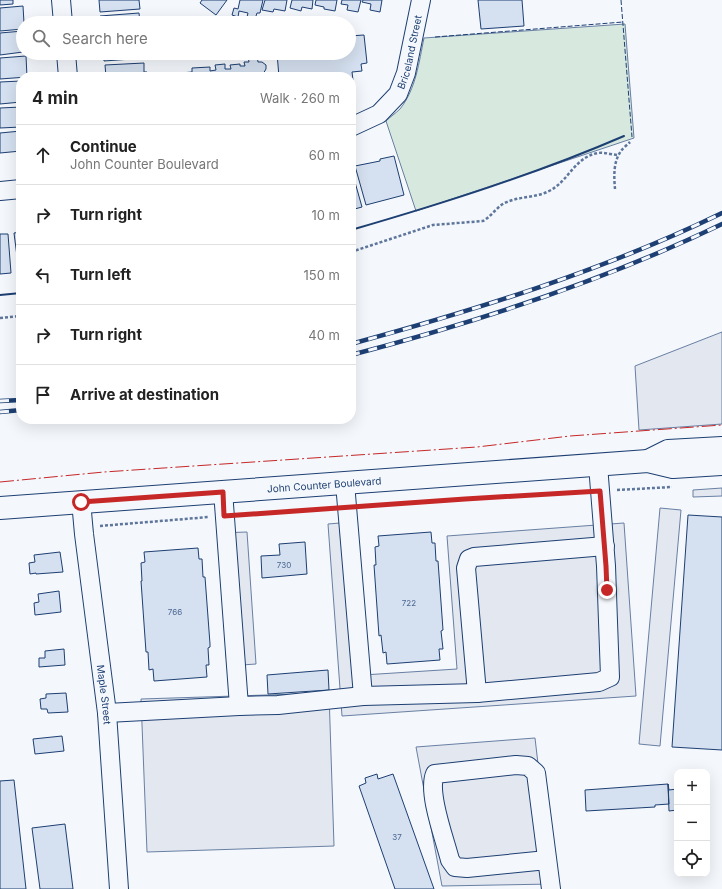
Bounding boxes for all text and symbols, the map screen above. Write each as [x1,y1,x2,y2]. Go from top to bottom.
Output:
street label: Briceland Street [394,13,424,91]
search box [16,16,356,60]
icon: search [30,27,52,49]
text: Search here [62,29,148,48]
text: 4 min [32,88,78,108]
text: Walk · 260 m [260,90,340,106]
text: Continue [70,137,137,156]
icon: ahead [32,144,54,166]
text: 60 m [309,147,340,163]
text: John Counter Boulevard [70,156,219,172]
icon: right [32,204,54,226]
text: Turn right [70,205,142,224]
text: 10 m [311,207,340,223]
icon: left [32,264,54,286]
text: Turn left [70,265,131,284]
text: 150 m [304,267,340,283]
icon: right [32,324,54,346]
text: Turn right [70,325,142,344]
text: 40 m [308,327,340,343]
icon: arrive [32,384,54,406]
text: Arrive at destination [70,385,219,404]
street label: John Counter Boulevard [267,474,382,495]
route start [72,493,90,511]
house number: 730 [277,560,291,570]
route end [598,581,616,599]
house number: 722 [402,598,416,608]
house number: 766 [168,607,182,617]
street label: Maple Street [95,664,114,726]
map controls [674,769,710,877]
button: + [674,769,710,805]
button: − [674,805,710,841]
house number: 37 [392,832,402,842]
button: locate [674,841,710,877]

